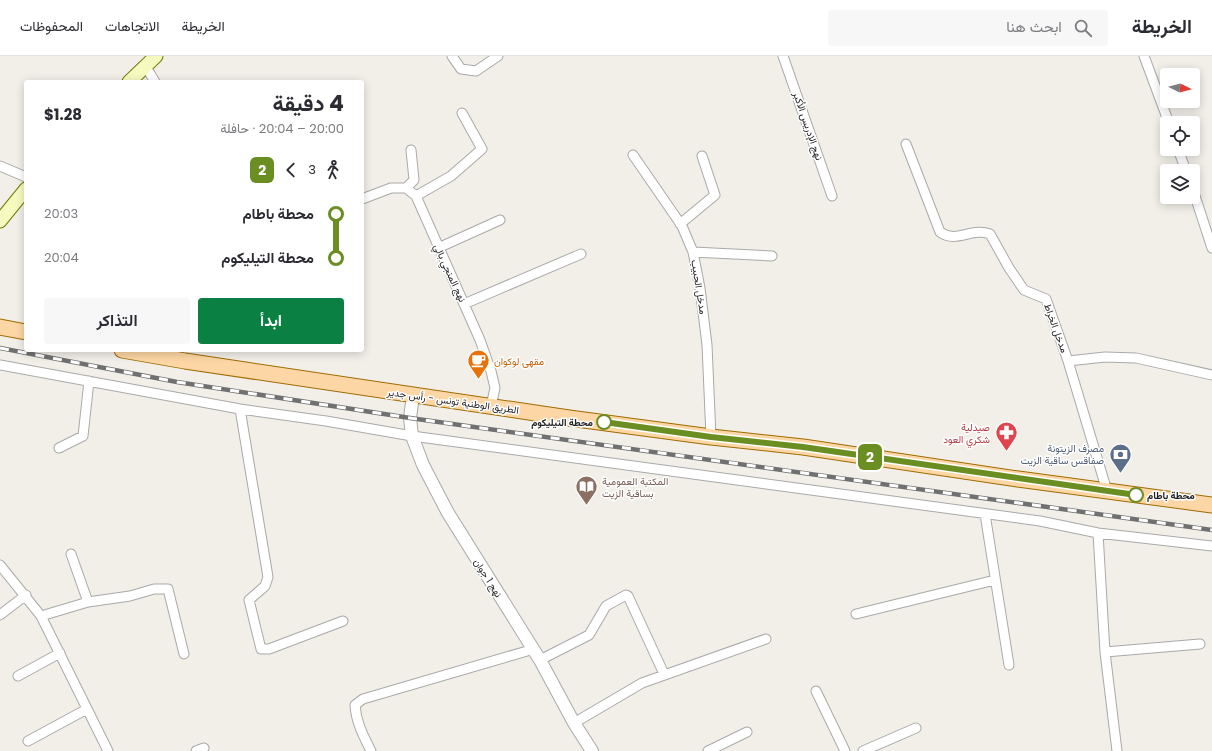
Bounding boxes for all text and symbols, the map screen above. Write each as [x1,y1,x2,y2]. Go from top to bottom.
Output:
search box [828,10,1108,46]
text: الخريطة [1132,13,1192,40]
text: المحفوظات [20,16,83,36]
text: الاتجاهات [105,16,159,36]
text: الخريطة [181,16,225,36]
text: ابحث هنا [1006,16,1062,37]
icon: search [1072,17,1094,39]
north arrow [1160,68,1200,108]
map controls [1160,68,1200,204]
text: 4 دقيقة [273,88,344,119]
street label: نهج الإدريس الأكبر [789,89,827,162]
text: $1.28 [44,104,82,125]
button: locate [1160,116,1200,156]
text: 20:00 – 20:04 · حافلة [220,119,344,138]
icon: back [280,159,302,181]
icon: walk [322,159,344,181]
text: 2 [258,160,266,180]
text: 3 [308,160,316,179]
button: layers [1160,164,1200,204]
text: محطة باطام [242,203,314,224]
text: 20:03 [44,204,78,223]
street label: نهج المنجي بالي [429,241,470,305]
text: محطة التيليكوم [221,247,314,268]
text: 20:04 [44,248,79,267]
street label: مدخل الحبيب [687,259,711,315]
button: التذاكر [44,298,190,344]
button: ابدأ [198,298,344,344]
street label: مدخل الخراط [1040,301,1072,355]
cafe icon: مقهى لوكوان [465,348,491,381]
place label: مقهى لوكوان [494,354,544,369]
street label: الطريق الوطنية تونس - رأس جدير [385,384,520,418]
marker: محطة التيليكوم [596,414,612,430]
place label: محطة التيليكوم [531,415,594,430]
place label: صيدلية شكري العود [943,420,990,448]
pharmacy icon: صيدلية شكري العود [993,420,1019,453]
place label: مصرف الزيتونة صفاقس ساقية الزيت [1020,441,1104,468]
bank icon: مصرف الزيتونة صفاقس ساقية الزيت [1107,441,1133,474]
line badge: 2 [857,444,883,470]
text: 2 [866,447,874,467]
library icon: المكتبة العمومية بساقية الزيت [573,474,599,507]
place label: المكتبة العمومية بساقية الزيت [602,474,668,501]
marker: محطة باطام [1128,487,1144,503]
place label: محطة باطام [1147,488,1195,503]
street label: نهج 1 جوان [470,556,506,601]

